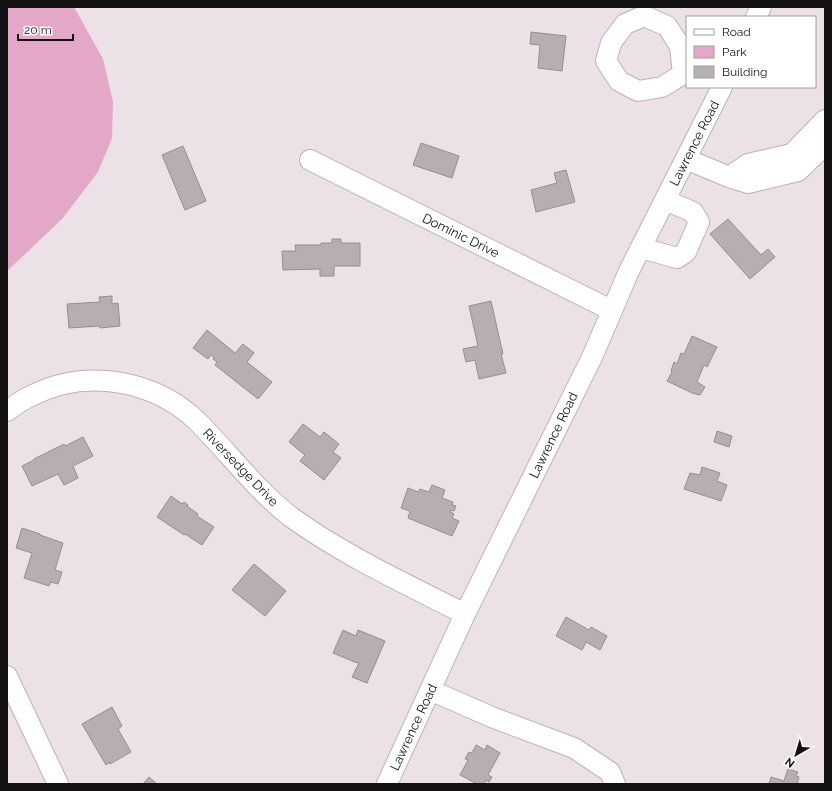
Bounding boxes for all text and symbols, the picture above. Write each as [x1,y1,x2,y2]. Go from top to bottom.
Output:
scale bar [18,16,73,42]
legend [686,16,816,88]
text: 20 m [24,23,52,37]
text: Road [722,25,751,39]
text: Park [722,45,747,59]
text: Building [722,65,768,79]
street label: Lawrence Road [666,98,722,188]
street label: Dominic Drive [420,210,502,261]
street label: Lawrence Road [526,390,581,481]
street label: Riversedge Drive [200,425,282,510]
street label: Lawrence Road [387,682,440,773]
north arrow [776,735,816,775]
text: N [783,755,797,770]

